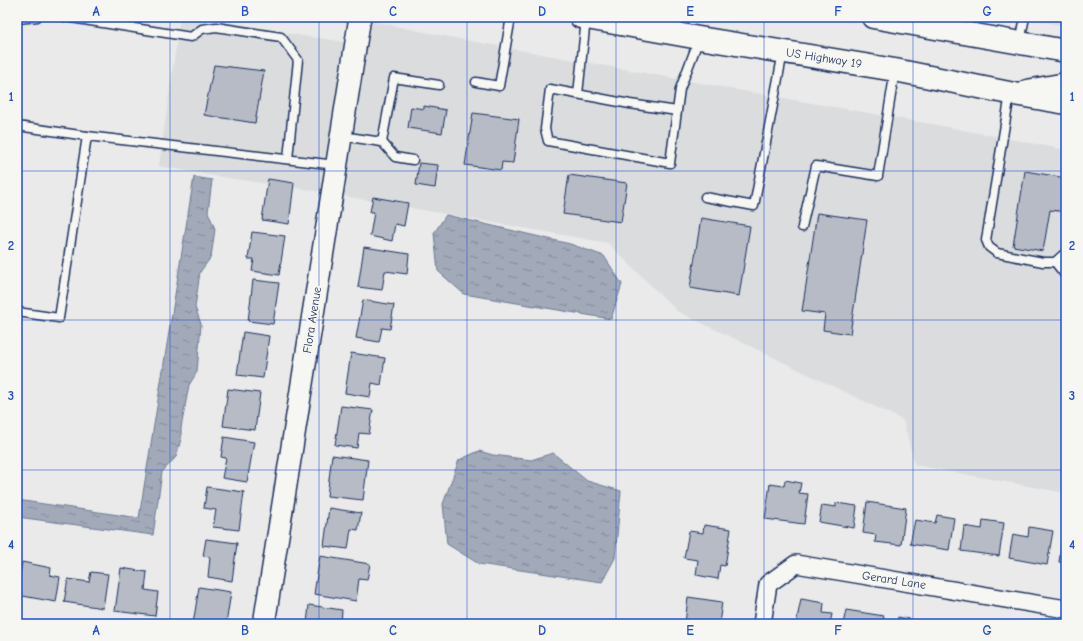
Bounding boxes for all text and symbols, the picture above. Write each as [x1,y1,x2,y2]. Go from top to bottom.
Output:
text: A [92,4,100,19]
text: B [241,4,249,19]
text: C [389,4,397,19]
text: D [538,4,546,19]
text: E [686,4,694,19]
text: F [834,4,842,19]
text: G [982,4,992,19]
street label: US Highway 19 [785,45,863,71]
text: 1 [8,89,14,104]
text: 1 [1069,89,1075,104]
text: 2 [8,238,14,253]
text: 2 [1069,238,1075,253]
street label: Flora Avenue [300,286,324,354]
text: 3 [8,388,14,403]
text: 3 [1069,388,1075,403]
text: 4 [8,537,14,552]
text: 4 [1069,537,1075,552]
street label: Gerard Lane [861,568,927,592]
text: A [92,623,100,638]
text: B [241,623,249,638]
text: C [389,623,397,638]
text: D [538,623,546,638]
text: E [686,623,694,638]
text: F [834,623,842,638]
text: G [982,623,992,638]

